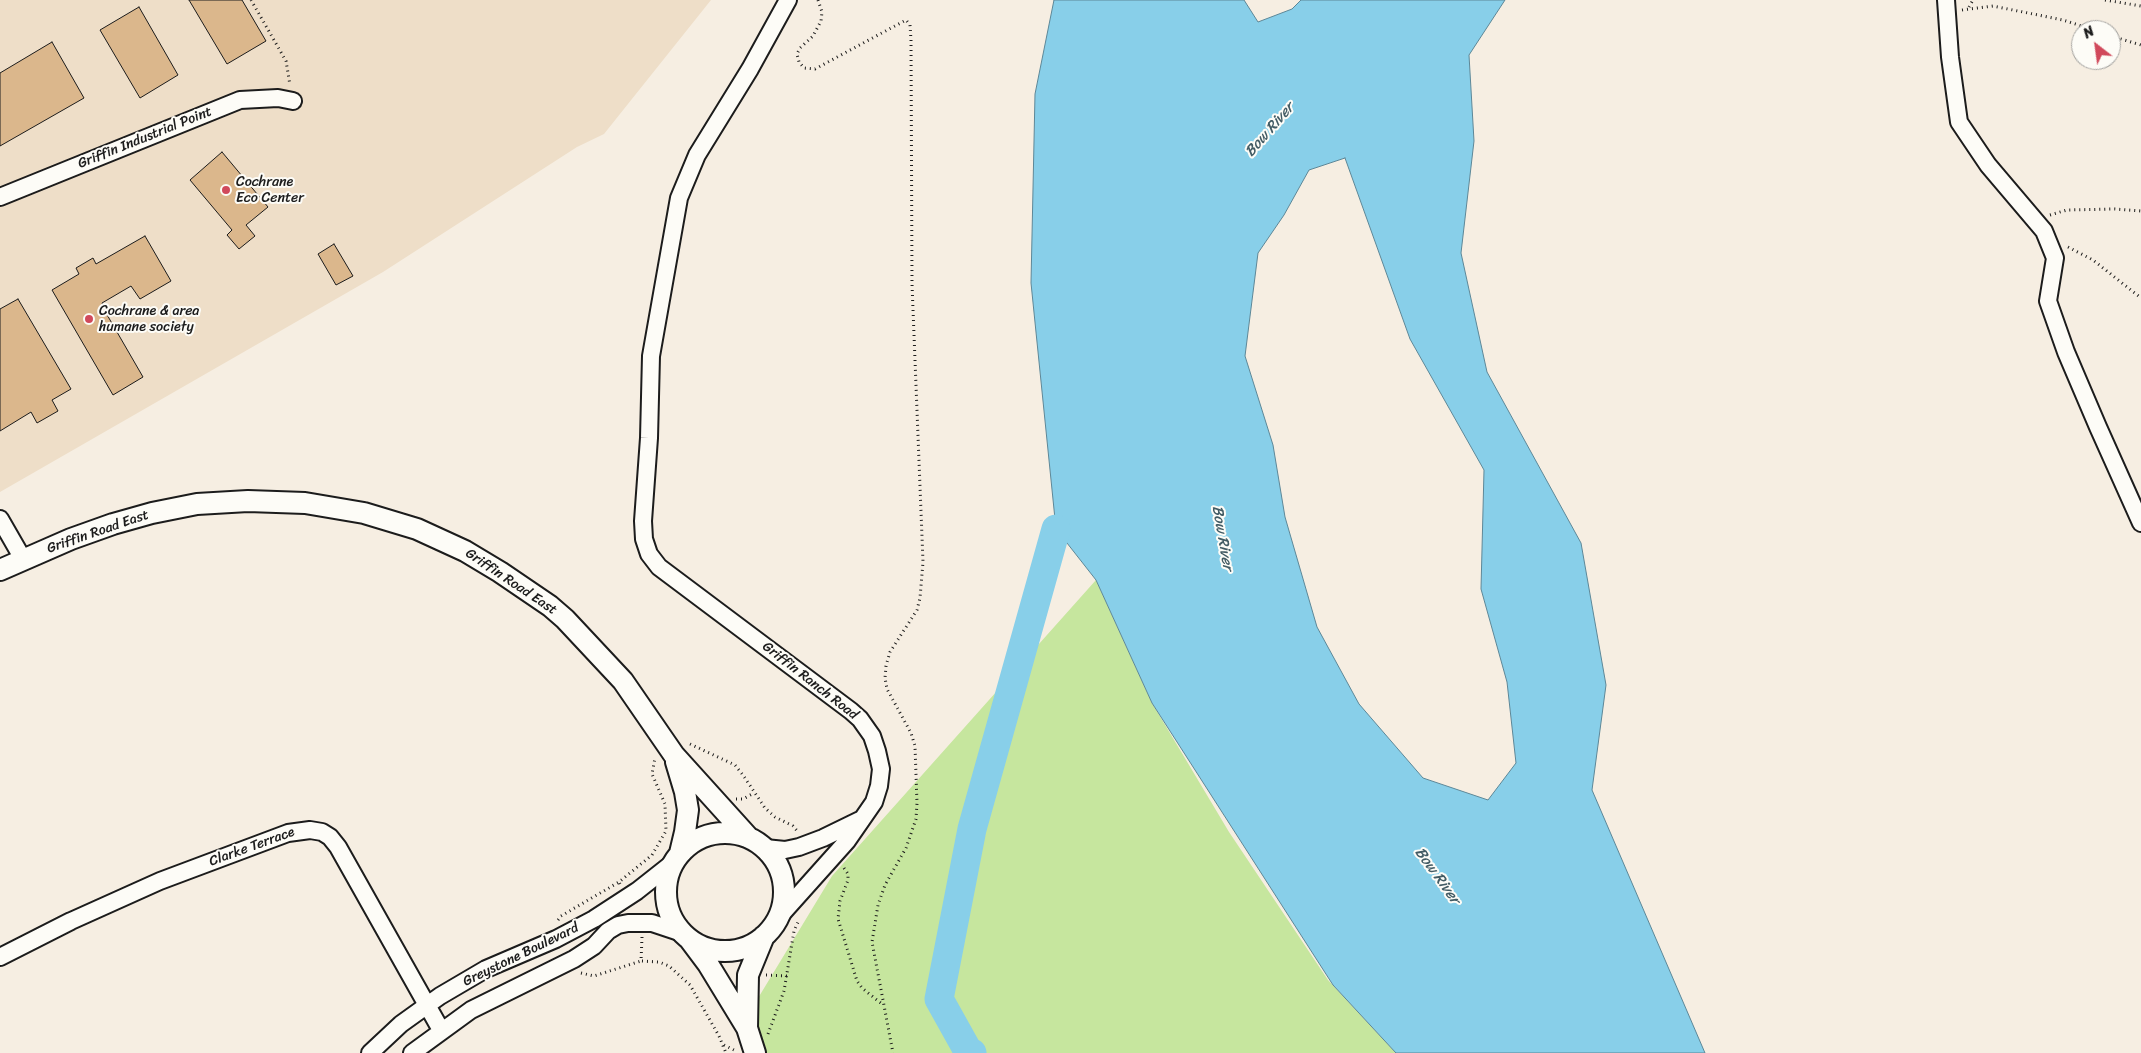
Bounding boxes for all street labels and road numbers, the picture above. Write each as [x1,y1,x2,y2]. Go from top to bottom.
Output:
street label: Griffin Industrial Point [76,103,214,173]
street label: Griffin Road East [45,507,151,557]
street label: Griffin Road East [462,545,560,619]
street label: Griffin Ranch Road [759,638,861,724]
street label: Clarke Terrace [207,824,297,870]
street label: Greystone Boulevard [460,920,582,990]

